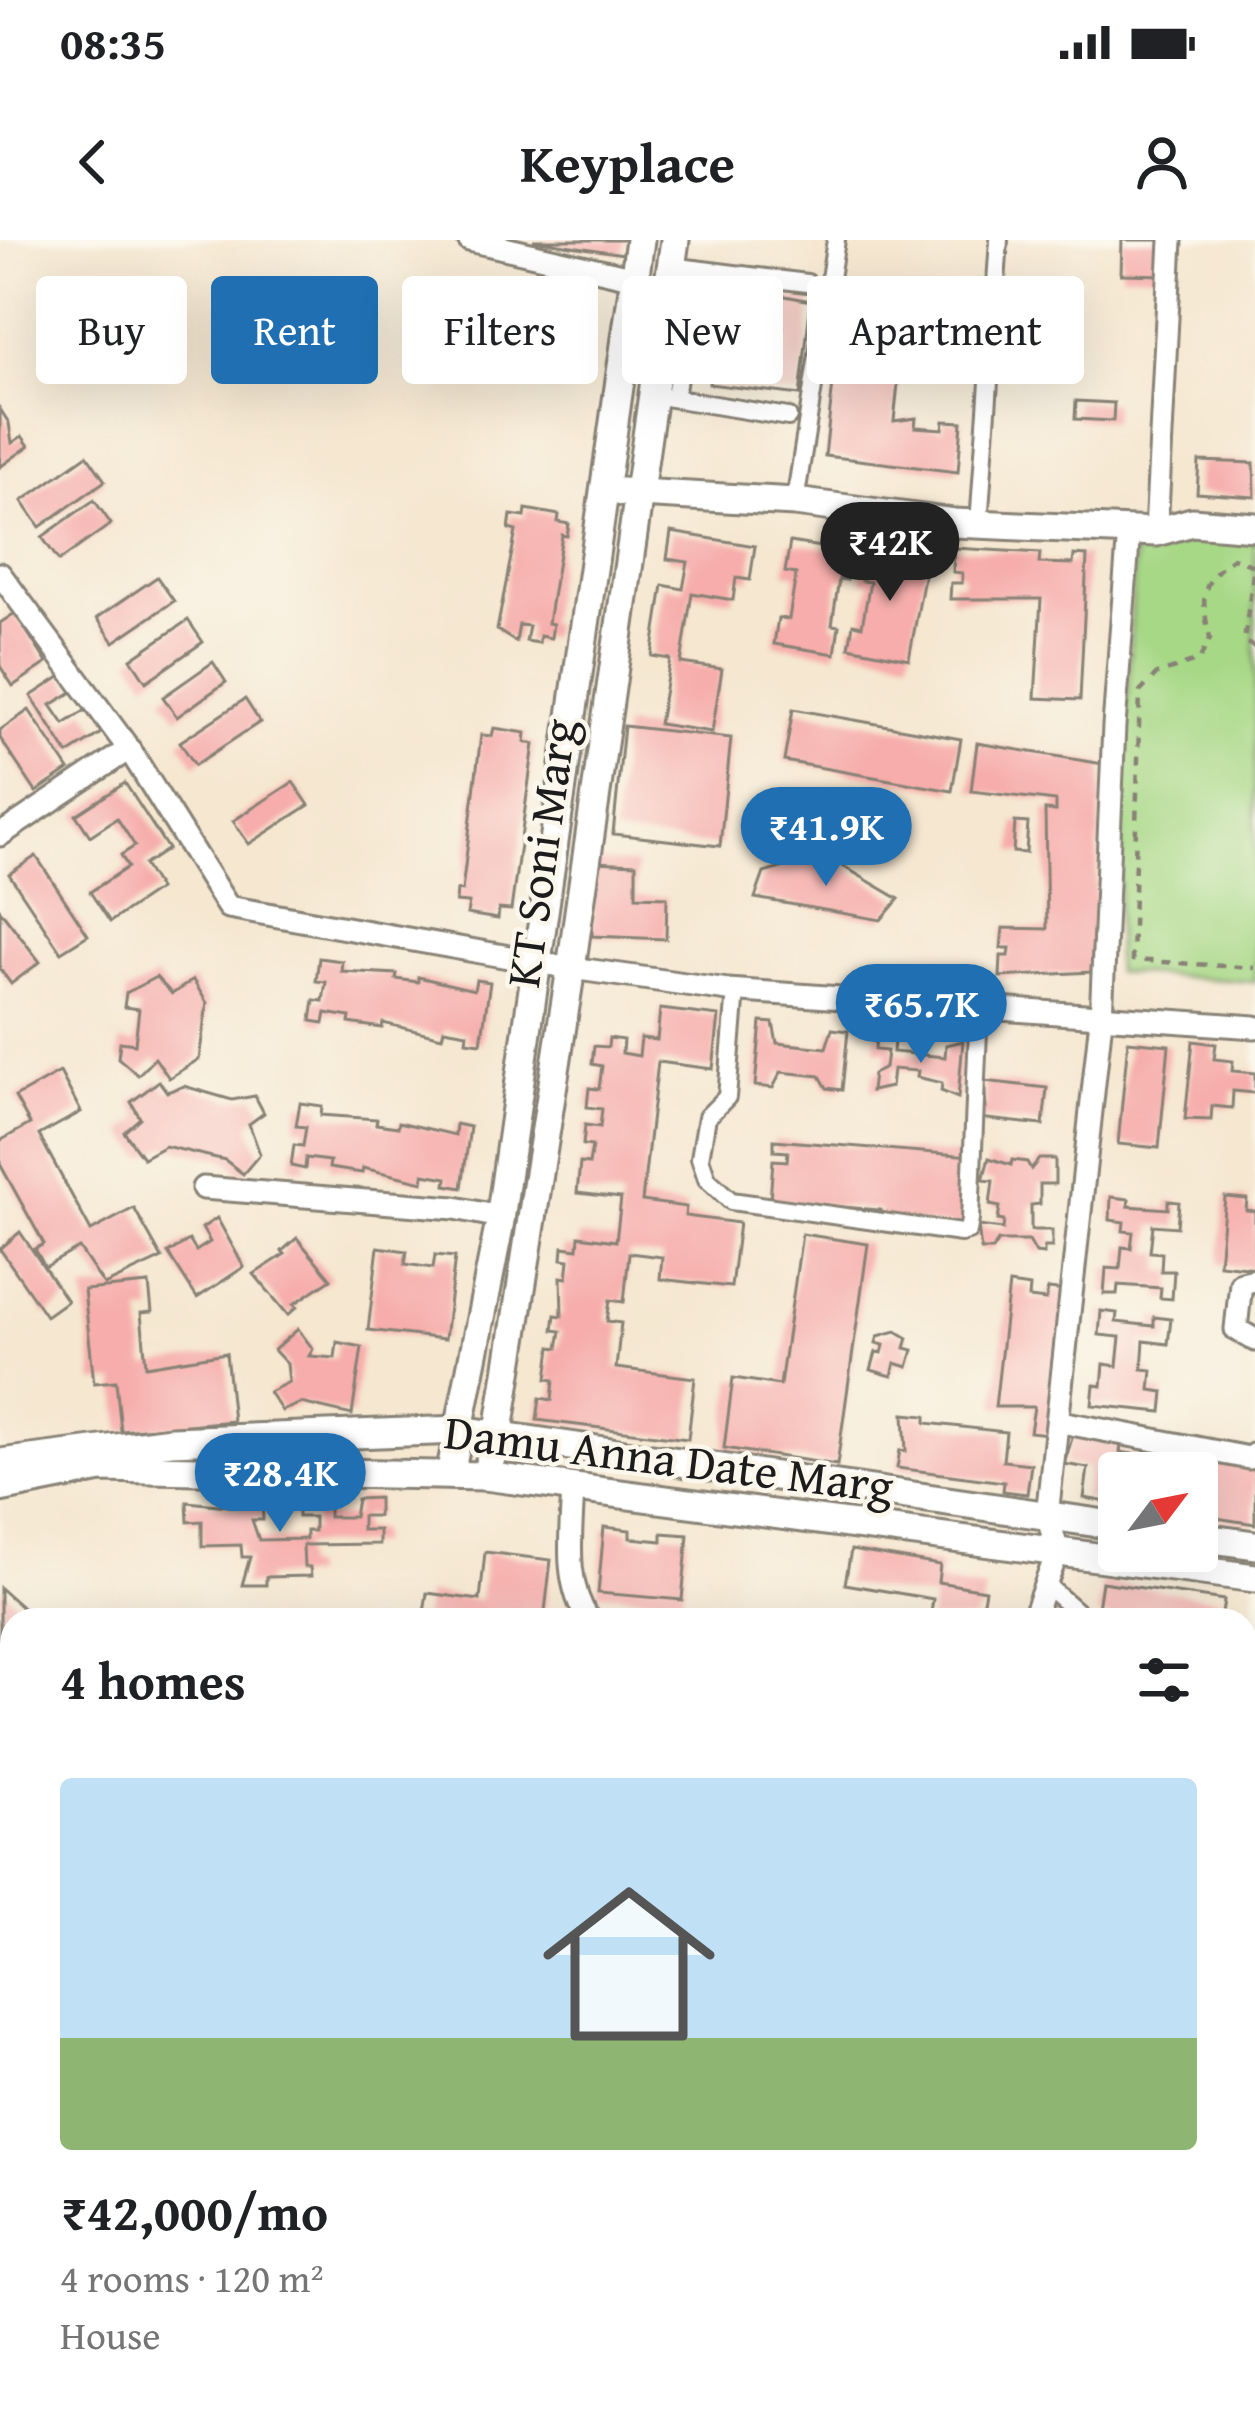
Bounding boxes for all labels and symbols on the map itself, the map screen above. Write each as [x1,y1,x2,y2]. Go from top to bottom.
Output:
pin: ₹42K [819,502,961,604]
street label: KT Soni Marg [486,714,594,992]
pin: ₹41.9K [728,787,924,889]
pin: ₹65.7K [823,964,1019,1066]
street label: Damu Anna Date Marg [441,1395,897,1521]
pin: ₹28.4K [182,1433,378,1535]
north arrow [1098,1452,1218,1572]

